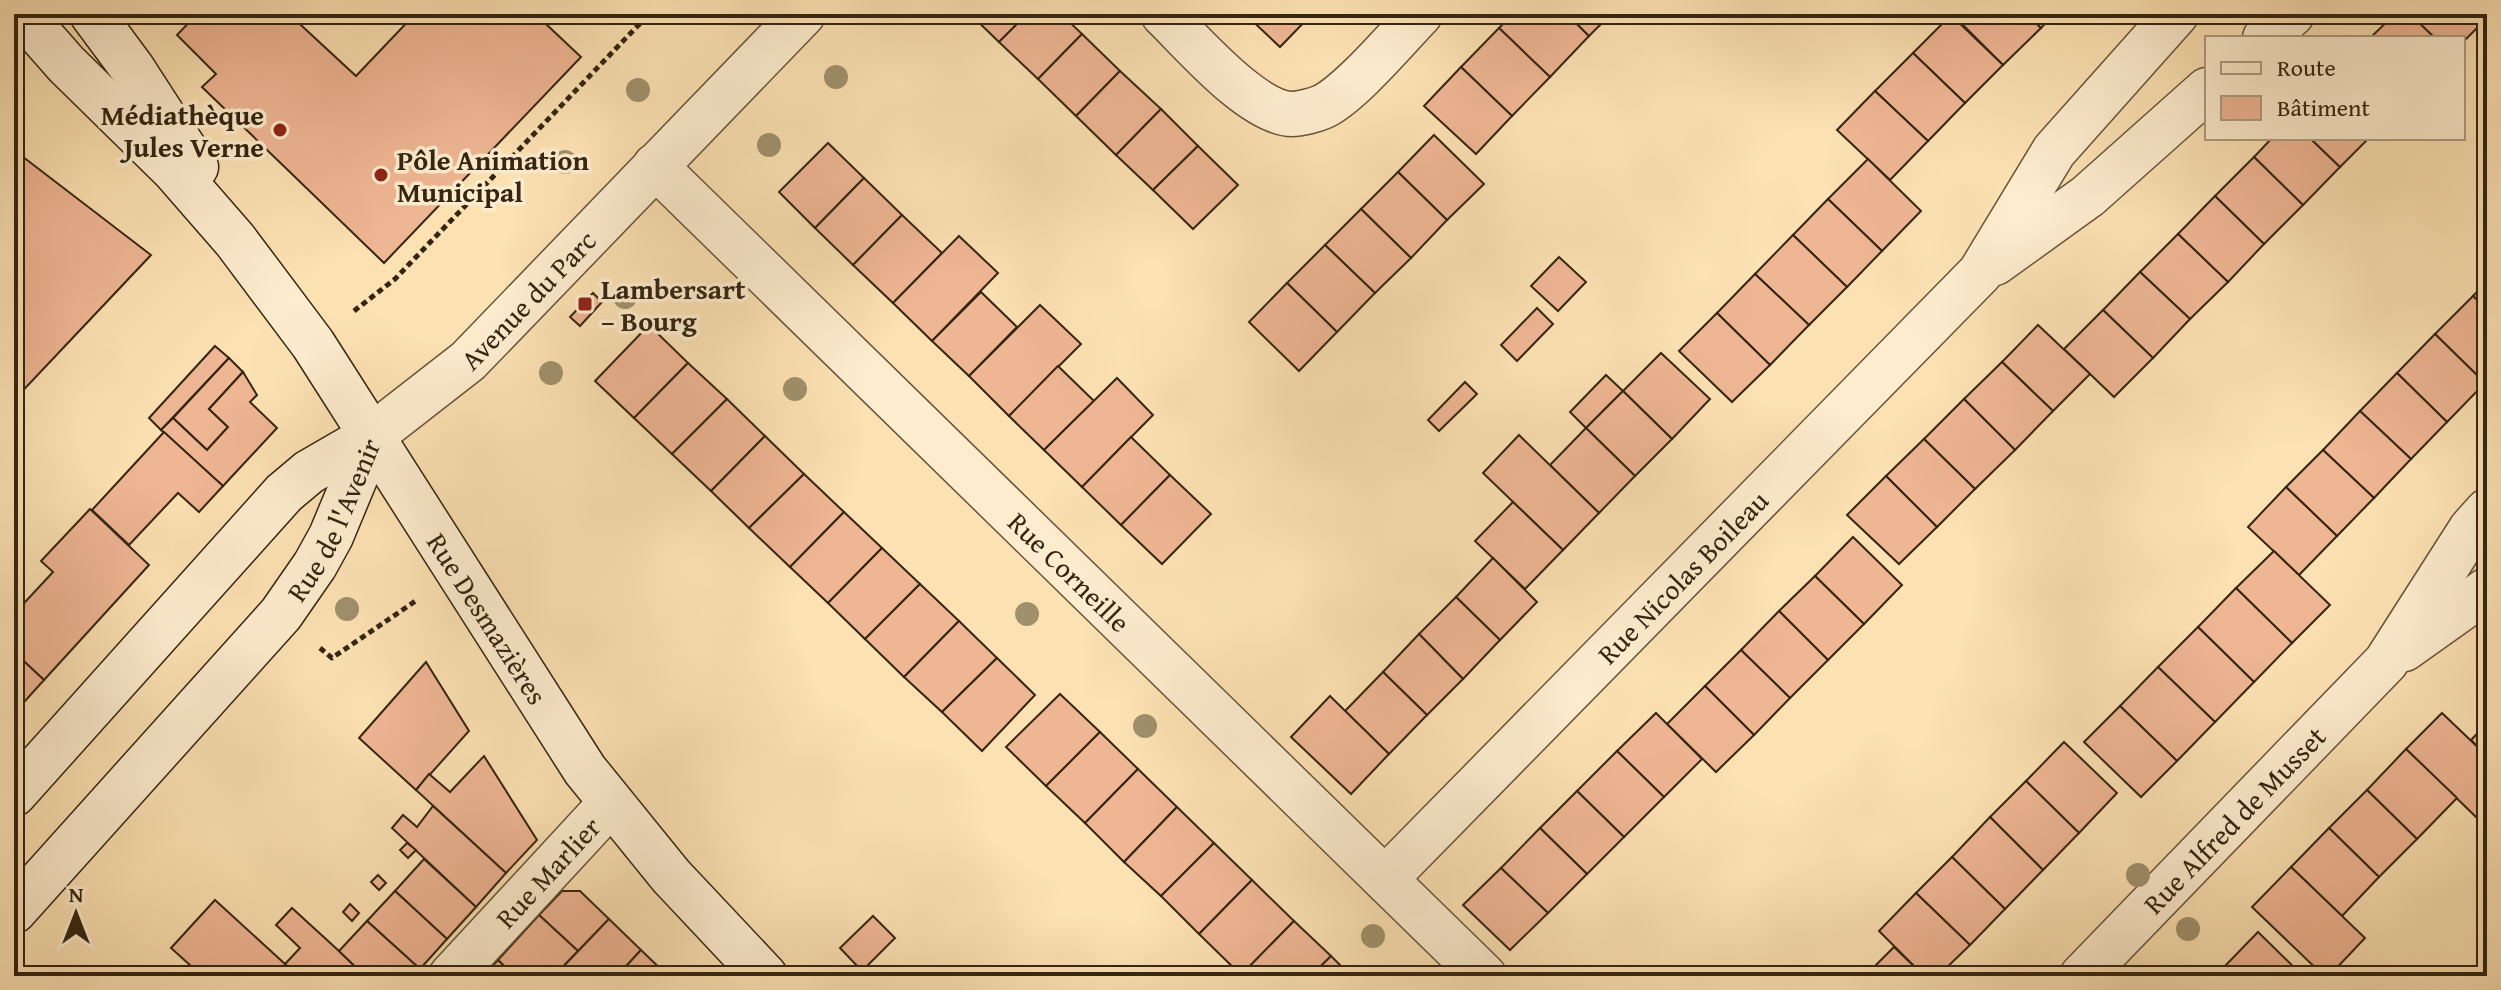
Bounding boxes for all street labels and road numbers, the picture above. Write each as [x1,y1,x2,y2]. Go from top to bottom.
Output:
street label: Avenue du Parc [450,220,605,379]
street label: Rue de l'Avenir [276,431,390,609]
street label: Rue Nicolas Boileau [1587,480,1777,673]
street label: Rue Corneille [999,502,1140,641]
street label: Rue Desmazières [418,524,558,712]
street label: Rue Alfred de Musset [2133,716,2335,923]
street label: Rue Marlier [485,807,610,937]

